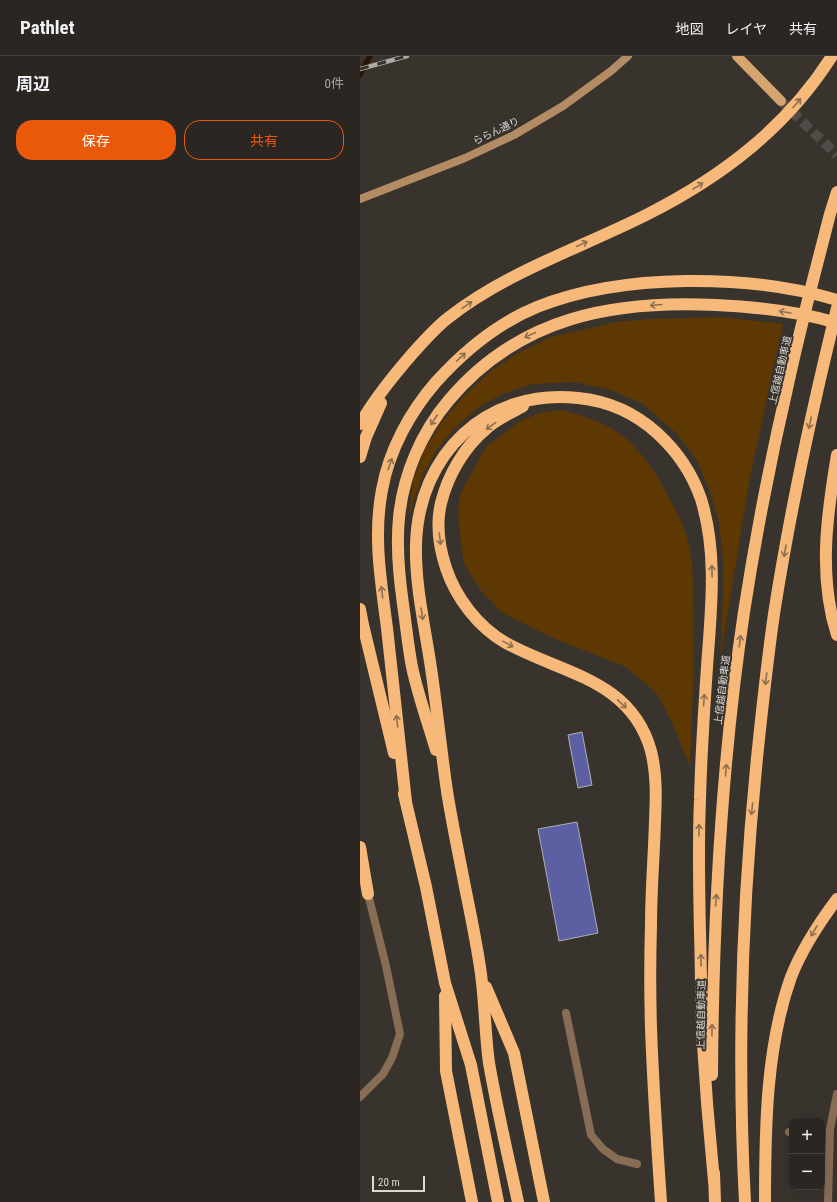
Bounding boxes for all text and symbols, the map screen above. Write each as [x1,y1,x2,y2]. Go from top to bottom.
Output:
text: Pathlet [20,16,75,39]
text: 地図 [675,21,703,37]
text: レイヤ [725,21,767,37]
text: 共有 [789,21,817,37]
text: 周辺 [16,74,50,94]
text: 0件 [325,76,344,91]
one-way arrow [793,98,802,108]
street label: ららん通り [471,115,521,147]
button: 保存 [16,120,176,160]
button: 共有 [184,120,344,160]
one-way arrow [692,182,703,190]
one-way arrow [575,240,587,248]
one-way arrow [461,301,472,309]
one-way arrow [650,302,663,309]
one-way arrow [779,307,792,315]
one-way arrow [524,332,536,339]
street label: 上信越自動車道 [767,335,793,405]
one-way arrow [456,352,466,362]
one-way arrow [430,414,438,425]
one-way arrow [806,416,814,429]
one-way arrow [485,422,496,430]
one-way arrow [386,458,394,470]
one-way arrow [436,532,443,545]
one-way arrow [781,544,789,557]
one-way arrow [708,565,716,578]
one-way arrow [378,586,386,599]
one-way arrow [418,607,426,620]
one-way arrow [737,635,744,648]
one-way arrow [502,640,514,648]
street label: 上信越自動車道 [712,655,732,725]
one-way arrow [762,672,770,685]
one-way arrow [701,694,708,707]
one-way arrow [617,699,627,709]
one-way arrow [393,715,401,728]
one-way arrow [722,764,729,777]
one-way arrow [748,802,756,815]
one-way arrow [695,824,703,837]
one-way arrow [713,894,720,907]
one-way arrow [810,925,818,937]
one-way arrow [697,954,705,967]
street label: 上信越自動車道 [695,980,707,1050]
one-way arrow [708,1024,716,1037]
map controls [789,1118,825,1190]
button: + [789,1118,825,1154]
button: − [789,1154,825,1190]
scale bar [372,1174,425,1193]
text: 20 m [378,1176,400,1189]

